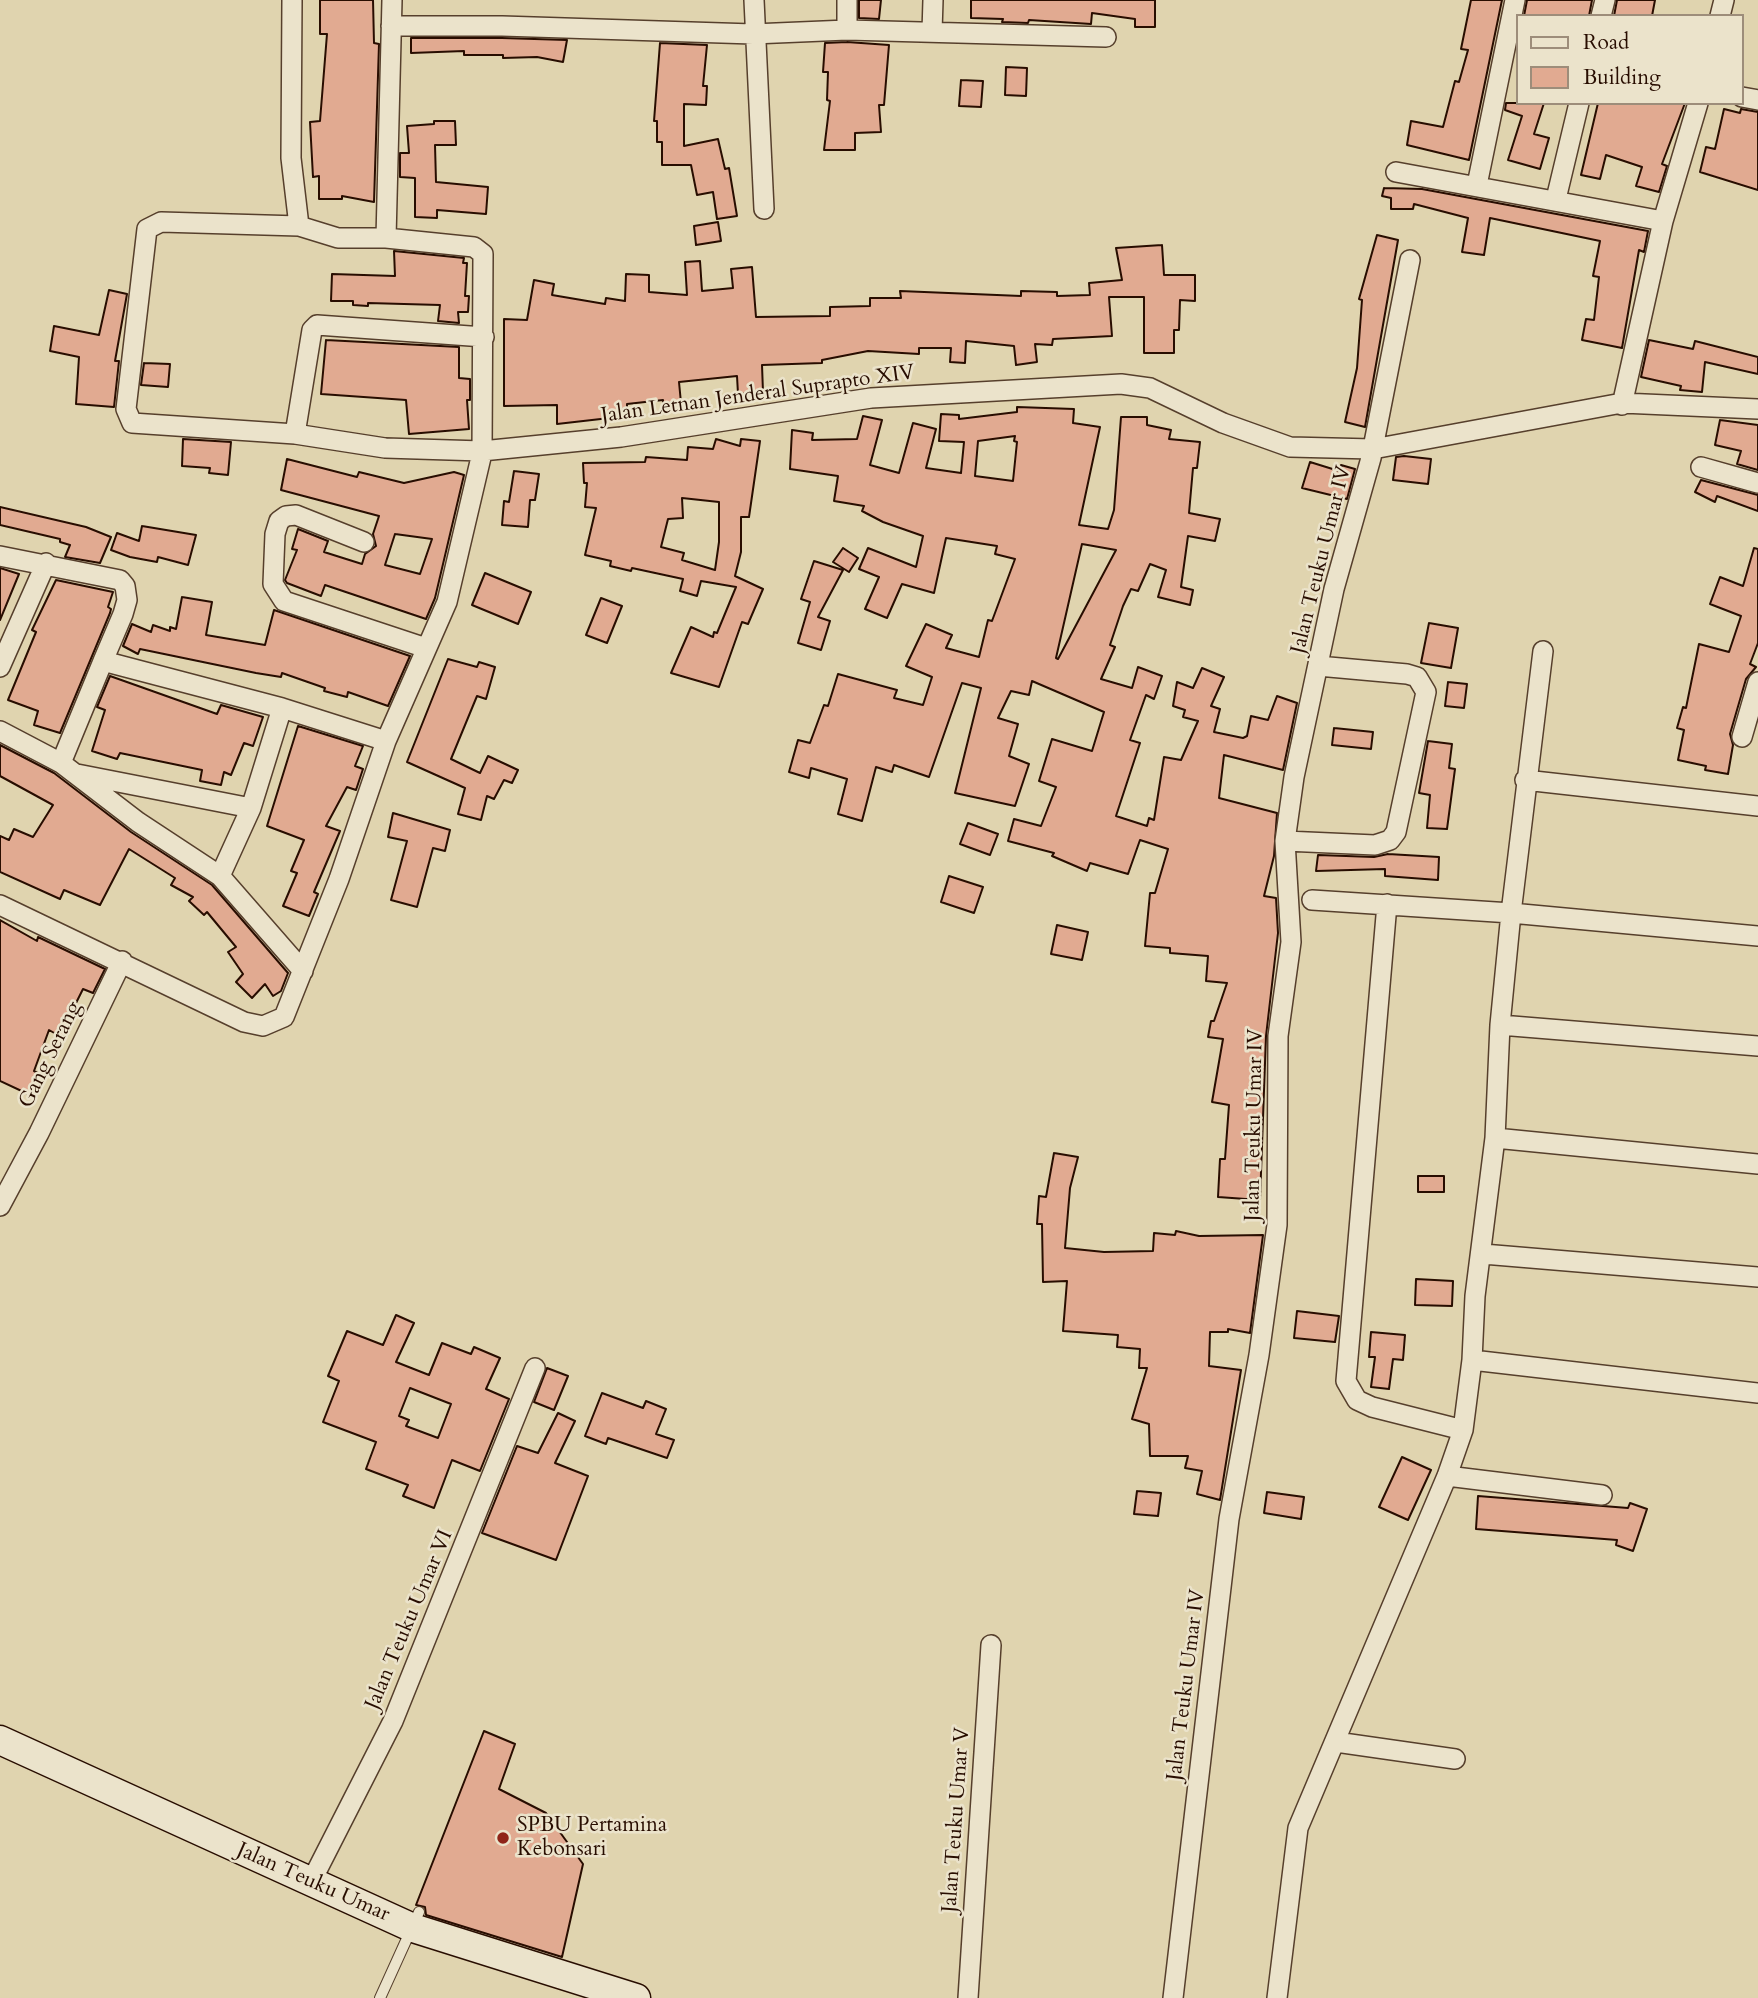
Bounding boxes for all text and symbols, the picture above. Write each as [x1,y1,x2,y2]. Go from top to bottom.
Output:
legend [1516,14,1744,105]
text: Road [1583,28,1629,57]
text: Building [1583,63,1661,92]
street label: Jalan Letnan Jenderal Suprapto XIV [600,360,916,430]
street label: Jalan Teuku Umar IV [1286,463,1358,657]
street label: Gang Serang [14,998,88,1112]
street label: Jalan Teuku Umar IV [1241,1028,1269,1222]
street label: Jalan Teuku Umar VI [361,1526,459,1714]
street label: Jalan Teuku Umar IV [1163,1588,1211,1782]
street label: Jalan Teuku Umar V [938,1726,976,1914]
place label: SPBU Pertamina Kebonsari [517,1813,667,1863]
marker: SPBU Pertamina Kebonsari [495,1830,511,1846]
street label: Jalan Teuku Umar [233,1838,393,1928]

